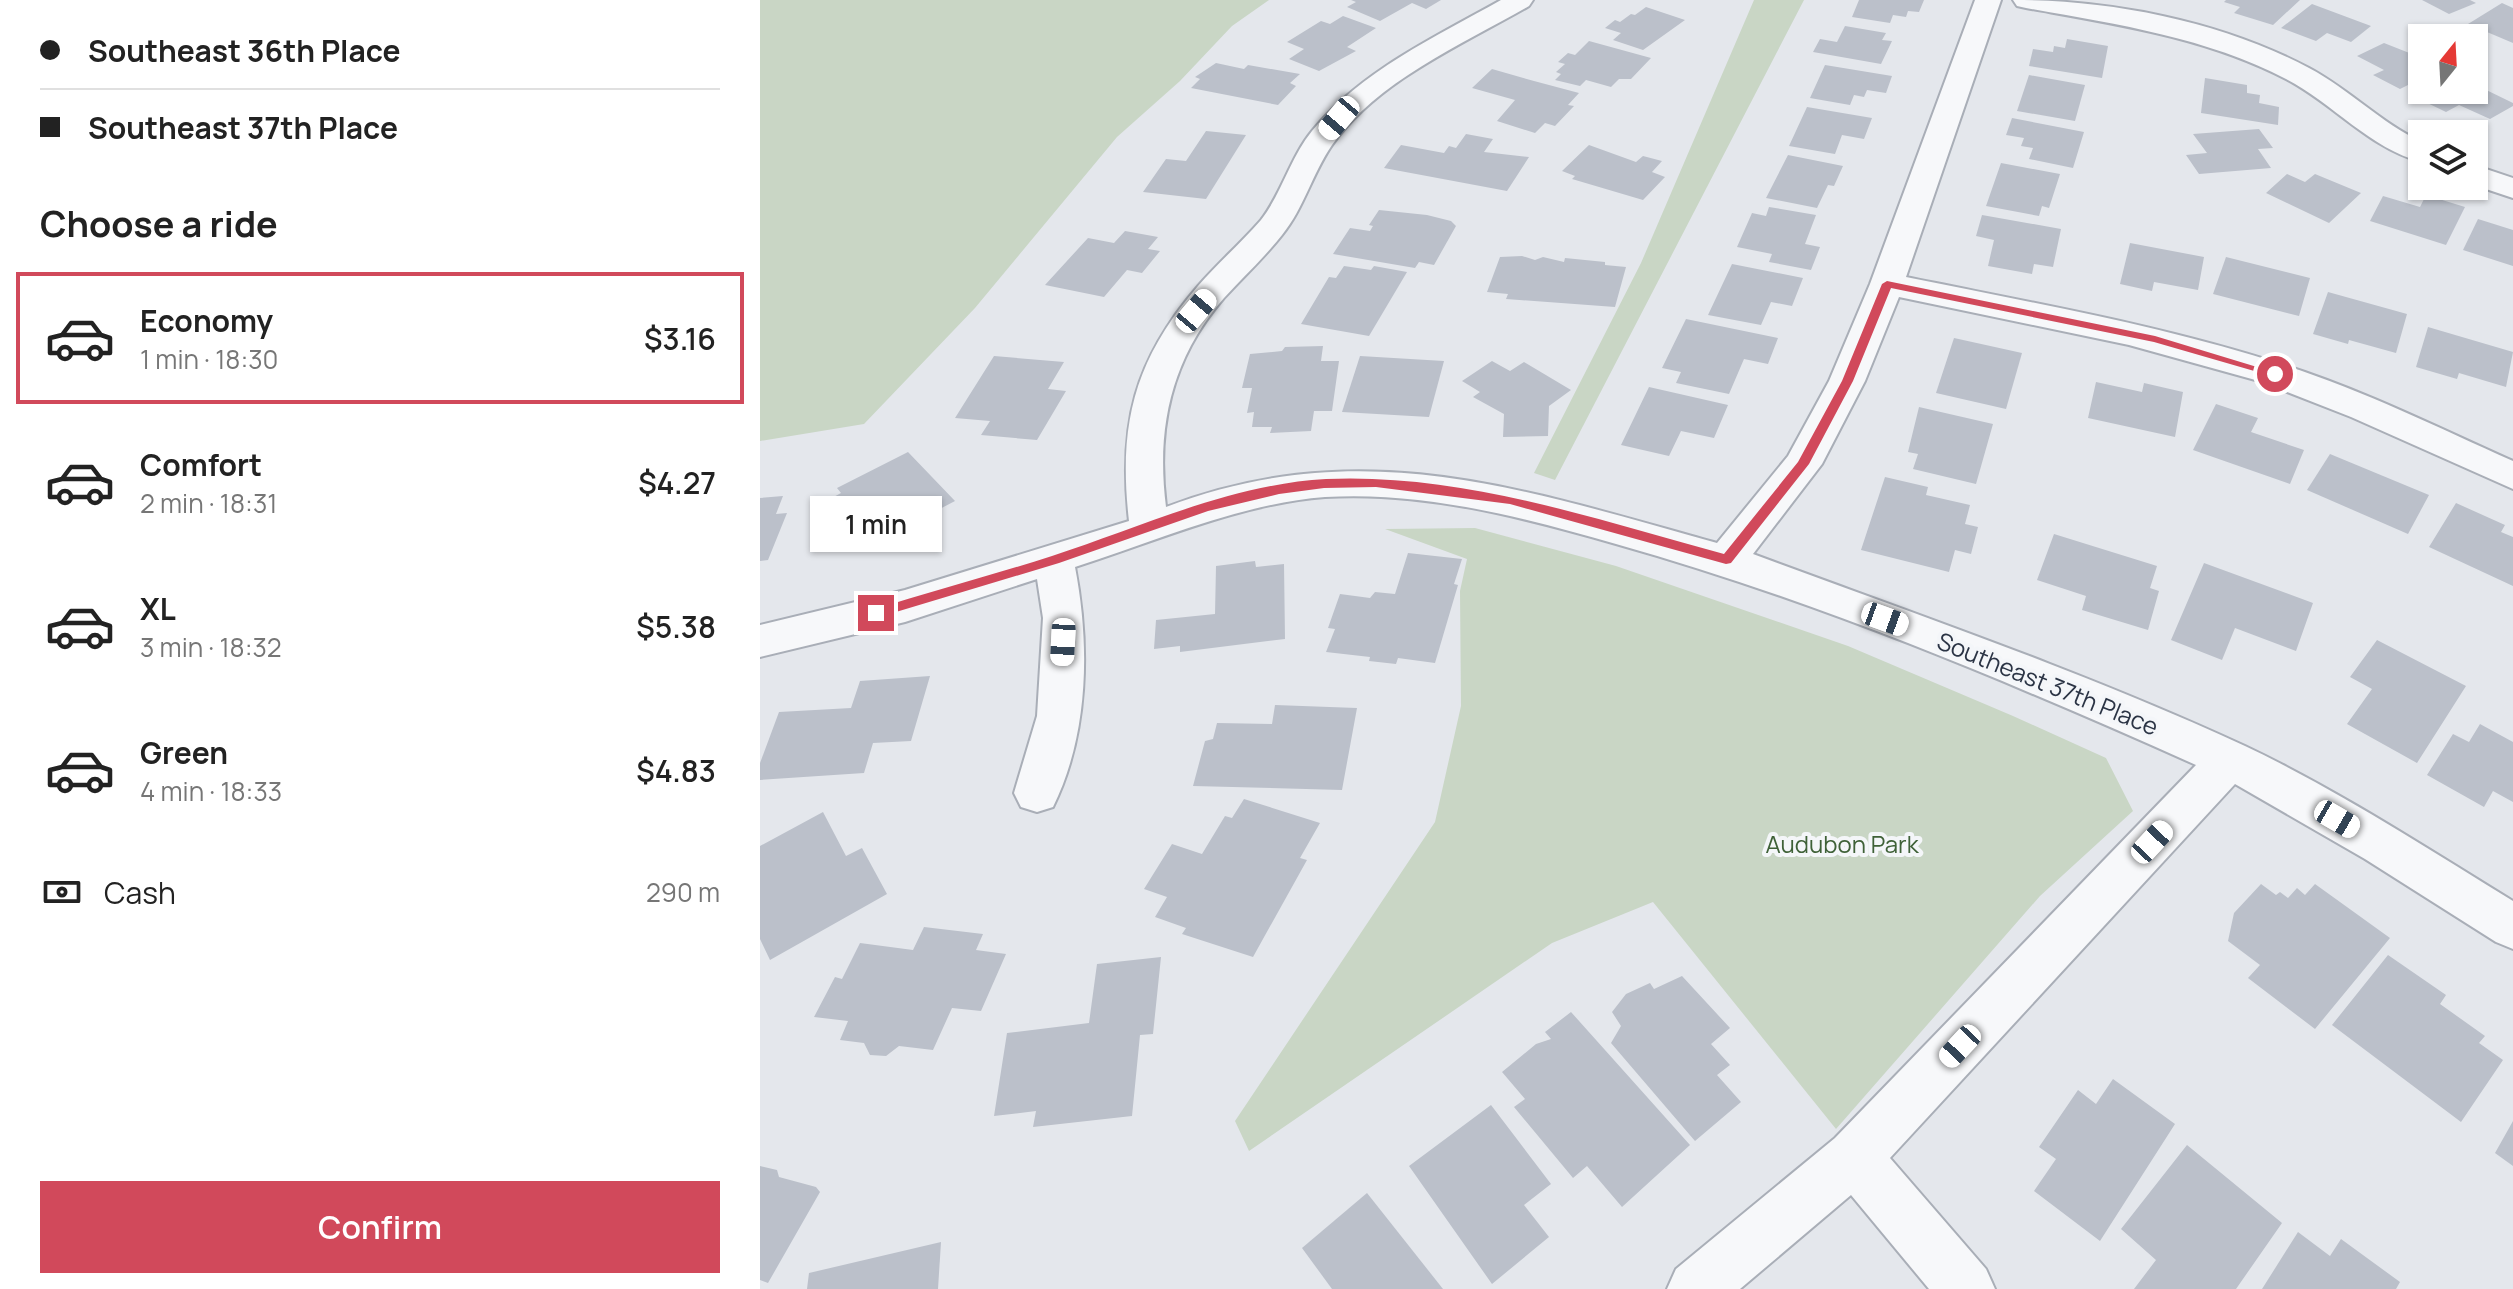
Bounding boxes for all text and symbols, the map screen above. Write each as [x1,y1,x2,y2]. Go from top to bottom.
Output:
north arrow [2408,24,2488,104]
map controls [2408,24,2488,200]
text: Southeast 36th Place [88,30,401,71]
car [1314,92,1364,144]
text: Southeast 37th Place [88,107,398,148]
button: layers [2408,120,2488,200]
text: Choose a ride [40,199,278,248]
car [1171,285,1221,337]
text: Economy [140,300,273,341]
icon: car [44,302,116,374]
text: $3.16 [644,318,716,359]
text: 1 min · 18:30 [140,341,278,377]
route start [2257,356,2293,392]
text: Comfort [140,444,262,485]
icon: car [44,446,116,518]
text: $4.27 [638,462,716,503]
text: 2 min · 18:31 [140,485,277,521]
callout: 1 min [810,497,942,553]
text: 1 min [845,506,907,542]
text: XL [140,588,176,629]
icon: car [44,590,116,662]
route end [858,595,894,631]
car [1858,600,1912,638]
text: $5.38 [636,606,716,647]
car [1050,617,1076,667]
street label: Southeast 37th Place [1933,624,2163,742]
text: 3 min · 18:32 [140,629,282,665]
text: Green [140,732,228,773]
icon: car [44,734,116,806]
text: $4.83 [636,750,716,791]
text: 4 min · 18:33 [140,773,282,809]
car [2310,797,2364,841]
car [2127,816,2177,868]
park label: Audubon Park [1765,827,1920,860]
icon: cash [40,870,84,914]
text: Cash [104,872,176,913]
text: 290 m [646,874,720,910]
car [1935,1020,1985,1072]
button: Confirm [40,1181,720,1273]

